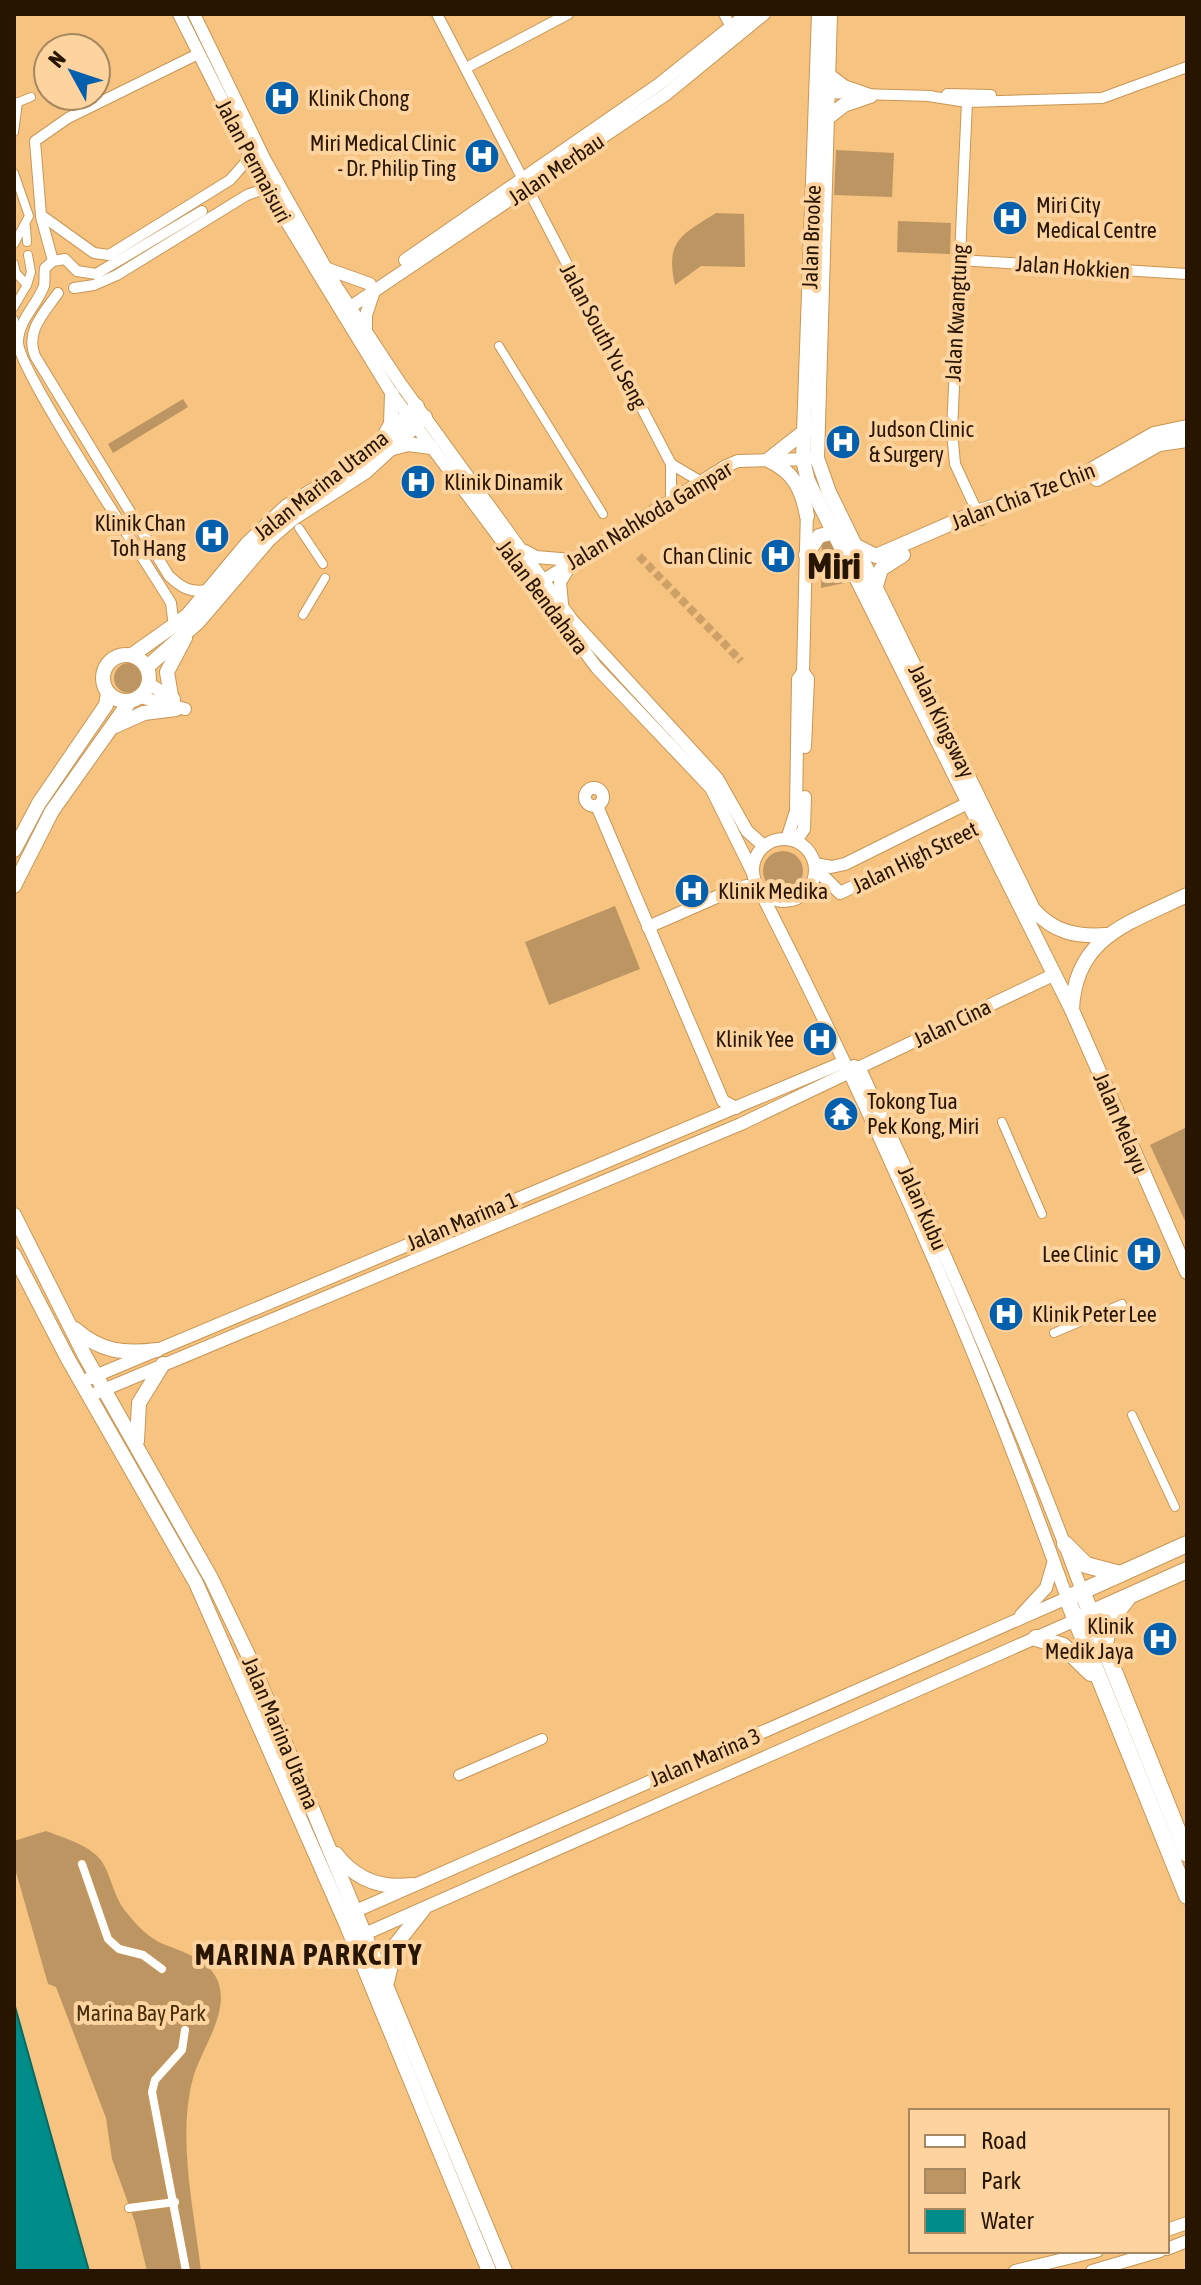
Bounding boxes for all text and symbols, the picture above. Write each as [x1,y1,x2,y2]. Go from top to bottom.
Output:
north arrow [32,32,112,112]
text: N [43,46,71,72]
hospital icon: Klinik Chong [263,79,301,117]
place label: Klinik Chong [308,85,410,111]
street label: Jalan Permaisuri [211,95,297,227]
street label: Jalan Merbau [503,128,609,210]
place label: Miri Medical Clinic - Dr. Philip Ting [310,130,457,181]
hospital icon: Miri Medical Clinic - Dr. Philip Ting [463,137,501,175]
street label: Jalan Brooke [796,185,826,289]
place label: Miri City Medical Centre [1036,192,1157,243]
hospital icon: Miri City Medical Centre [991,199,1029,237]
street label: Jalan Kwangtung [939,243,973,382]
street label: Jalan Hokkien [1015,250,1131,284]
street label: Jalan South Yu Seng [555,259,653,413]
place label: Judson Clinic & Surgery [869,416,974,467]
hospital icon: Judson Clinic & Surgery [824,423,862,461]
street label: Jalan Marina Utama [249,425,393,545]
street label: Jalan Nahkoda Gampar [561,455,737,575]
street label: Jalan Chia Tze Chin [948,457,1098,535]
hospital icon: Klinik Dinamik [399,463,437,501]
place label: Klinik Dinamik [444,469,563,495]
place label: Klinik Chan Toh Hang [94,510,187,561]
hospital icon: Klinik Chan Toh Hang [193,517,231,555]
street label: Jalan Bendahara [492,535,594,659]
hospital icon: Chan Clinic [759,537,797,575]
place label: Chan Clinic [663,543,753,569]
district label: Miri [807,544,861,587]
street label: Jalan Kingsway [903,660,981,782]
street label: Jalan High Street [848,815,982,899]
hospital icon: Klinik Medika [673,872,711,910]
place label: Klinik Medika [718,878,828,904]
street label: Jalan Cina [909,993,995,1053]
hospital icon: Klinik Yee [801,1020,839,1058]
place label: Klinik Yee [716,1026,794,1052]
street label: Jalan Melayu [1088,1068,1154,1178]
place label: Tokong Tua Pek Kong, Miri [867,1088,979,1139]
temple icon: Tokong Tua Pek Kong, Miri [822,1095,860,1133]
street label: Jalan Kubu [893,1162,953,1254]
street label: Jalan Marina 1 [403,1186,521,1256]
hospital icon: Lee Clinic [1125,1235,1163,1273]
place label: Lee Clinic [1042,1241,1119,1267]
hospital icon: Klinik Peter Lee [987,1295,1025,1333]
place label: Klinik Peter Lee [1032,1301,1157,1327]
place label: Klinik Medik Jaya [1045,1613,1134,1664]
hospital icon: Klinik Medik Jaya [1141,1620,1179,1658]
street label: Jalan Marina Utama [237,1653,325,1813]
street label: Jalan Marina 3 [646,1722,764,1792]
district label: MARINA PARKCITY [195,1937,423,1971]
park label: Marina Bay Park [76,2000,206,2026]
legend [909,2109,1169,2253]
text: Road [981,2127,1027,2154]
text: Park [981,2167,1022,2194]
text: Water [981,2207,1034,2234]

